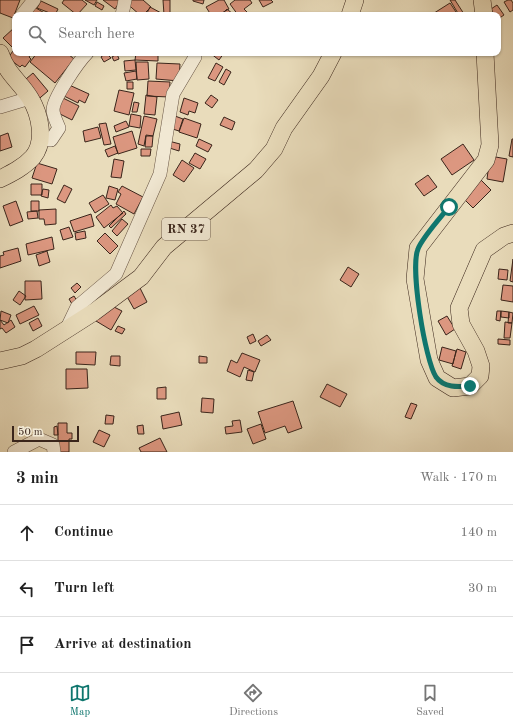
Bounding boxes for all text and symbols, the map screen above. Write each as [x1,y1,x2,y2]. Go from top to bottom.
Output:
search box [12,12,501,56]
icon: search [26,23,48,45]
text: Search here [58,27,135,42]
route start [440,198,458,216]
road number: RN 37 [162,218,210,240]
route end [461,377,479,395]
scale bar [12,424,79,443]
text: 50 m [18,427,43,438]
text: 3 min [16,470,59,487]
text: Walk · 170 m [420,471,497,484]
icon: ahead [16,522,38,544]
text: Continue [54,525,113,540]
text: 140 m [460,526,497,539]
icon: left [16,578,38,600]
text: Turn left [54,581,114,596]
text: 30 m [468,582,497,595]
icon: arrive [16,634,38,656]
text: Arrive at destination [54,637,192,652]
tab: Map [69,682,91,720]
tab: Directions [229,682,278,720]
tab: Saved [416,682,444,720]

